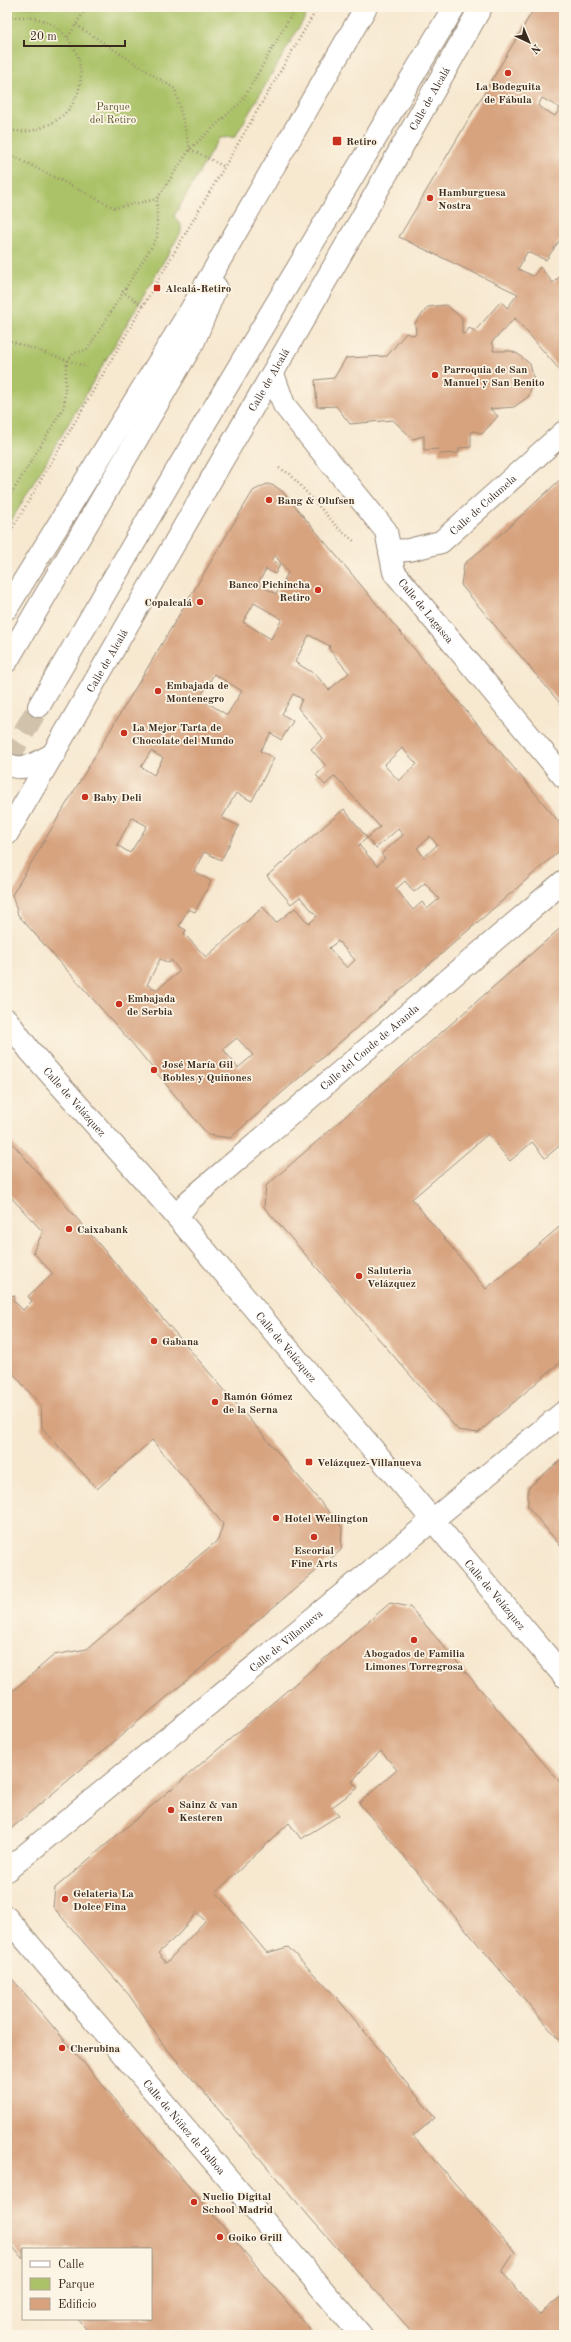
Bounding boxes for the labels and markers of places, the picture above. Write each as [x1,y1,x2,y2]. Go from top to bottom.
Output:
marker: La Bodeguita de Fábula [503,68,513,78]
place label: La Bodeguita de Fábula [475,82,541,106]
marker: Retiro [331,135,343,147]
place label: Retiro [346,137,377,148]
place label: Hamburguesa Nostra [438,188,506,212]
marker: Hamburguesa Nostra [425,193,435,203]
marker: Alcalá-Retiro [152,283,162,293]
place label: Alcalá-Retiro [165,284,232,295]
place label: Parroquia de San Manuel y San Benito [443,365,545,389]
marker: Parroquia de San Manuel y San Benito [430,370,440,380]
marker: Bang & Olufsen [264,495,274,505]
place label: Bang & Olufsen [277,496,355,507]
place label: Banco Pichincha Retiro [228,580,310,604]
marker: Banco Pichincha Retiro [313,585,323,595]
marker: Copalcalá [195,597,205,607]
place label: Copalcalá [145,598,192,609]
place label: Embajada de Montenegro [166,681,229,705]
marker: Embajada de Montenegro [153,686,163,696]
place label: La Mejor Tarta de Chocolate del Mundo [132,723,234,747]
marker: La Mejor Tarta de Chocolate del Mundo [119,728,129,738]
marker: Baby Deli [80,792,90,802]
place label: Baby Deli [93,793,142,804]
place label: Embajada de Serbia [127,994,176,1018]
marker: Embajada de Serbia [114,999,124,1009]
place label: José María Gil Robles y Quiñones [162,1060,252,1084]
marker: José María Gil Robles y Quiñones [149,1065,159,1075]
marker: Caixabank [64,1224,74,1234]
place label: Caixabank [77,1225,128,1236]
place label: Saluteria Velázquez [367,1266,416,1290]
marker: Saluteria Velázquez [354,1271,364,1281]
marker: Gabana [149,1336,159,1346]
place label: Gabana [162,1337,199,1348]
place label: Ramón Gómez de la Serna [223,1392,293,1416]
marker: Ramón Gómez de la Serna [210,1397,220,1407]
marker: Velázquez-Villanueva [304,1457,314,1467]
place label: Velázquez-Villanueva [317,1458,422,1469]
marker: Hotel Wellington [271,1513,281,1523]
place label: Hotel Wellington [284,1514,368,1525]
marker: Escorial Fine Arts [309,1532,319,1542]
place label: Escorial Fine Arts [291,1546,338,1570]
marker: Abogados de Familia Limones Torregrosa [409,1635,419,1645]
place label: Abogados de Familia Limones Torregrosa [363,1649,465,1673]
place label: Sainz & van Kesteren [179,1800,238,1824]
marker: Sainz & van Kesteren [166,1805,176,1815]
place label: Gelateria La Dolce Fina [73,1889,134,1913]
marker: Gelateria La Dolce Fina [60,1894,70,1904]
marker: Cherubina [57,2043,67,2053]
place label: Cherubina [70,2044,121,2055]
place label: Nuclio Digital School Madrid [202,2192,273,2216]
marker: Nuclio Digital School Madrid [189,2197,199,2207]
marker: Goiko Grill [215,2232,225,2242]
place label: Goiko Grill [228,2233,283,2244]

